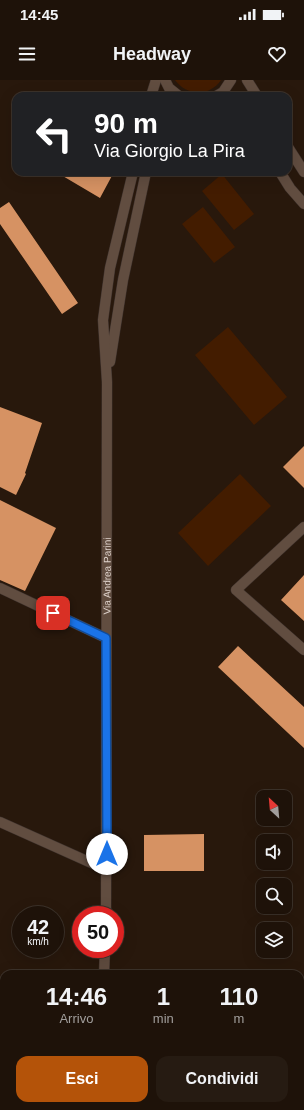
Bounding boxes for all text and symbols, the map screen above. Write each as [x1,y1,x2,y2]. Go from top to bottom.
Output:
text: 14:45 [20,6,58,23]
icon: menu [16,43,38,65]
icon: heart [266,43,288,65]
text: Headway [113,44,191,64]
icon: left [28,108,80,160]
text: 90 m [94,108,158,139]
text: Via Giorgio La Pira [94,141,245,161]
street label: Via Andrea Parini [102,537,113,615]
pin [36,596,70,630]
icon: arrive [42,602,64,624]
north arrow [256,790,292,826]
map controls [256,790,292,958]
position arrow [86,833,128,875]
button: sound [256,834,292,870]
button: search [256,878,292,914]
speed limit sign: 50 [72,906,124,958]
text: 42 [27,916,49,938]
button: layers [256,922,292,958]
text: km/h [27,936,49,947]
text: 14:46 [46,983,107,1010]
text: 1 [157,983,170,1010]
text: 110 [220,983,258,1010]
text: Arrivo [59,1011,93,1026]
text: min [153,1011,174,1026]
text: m [233,1011,244,1026]
button: Esci [16,1056,148,1102]
button: Condividi [156,1056,288,1102]

